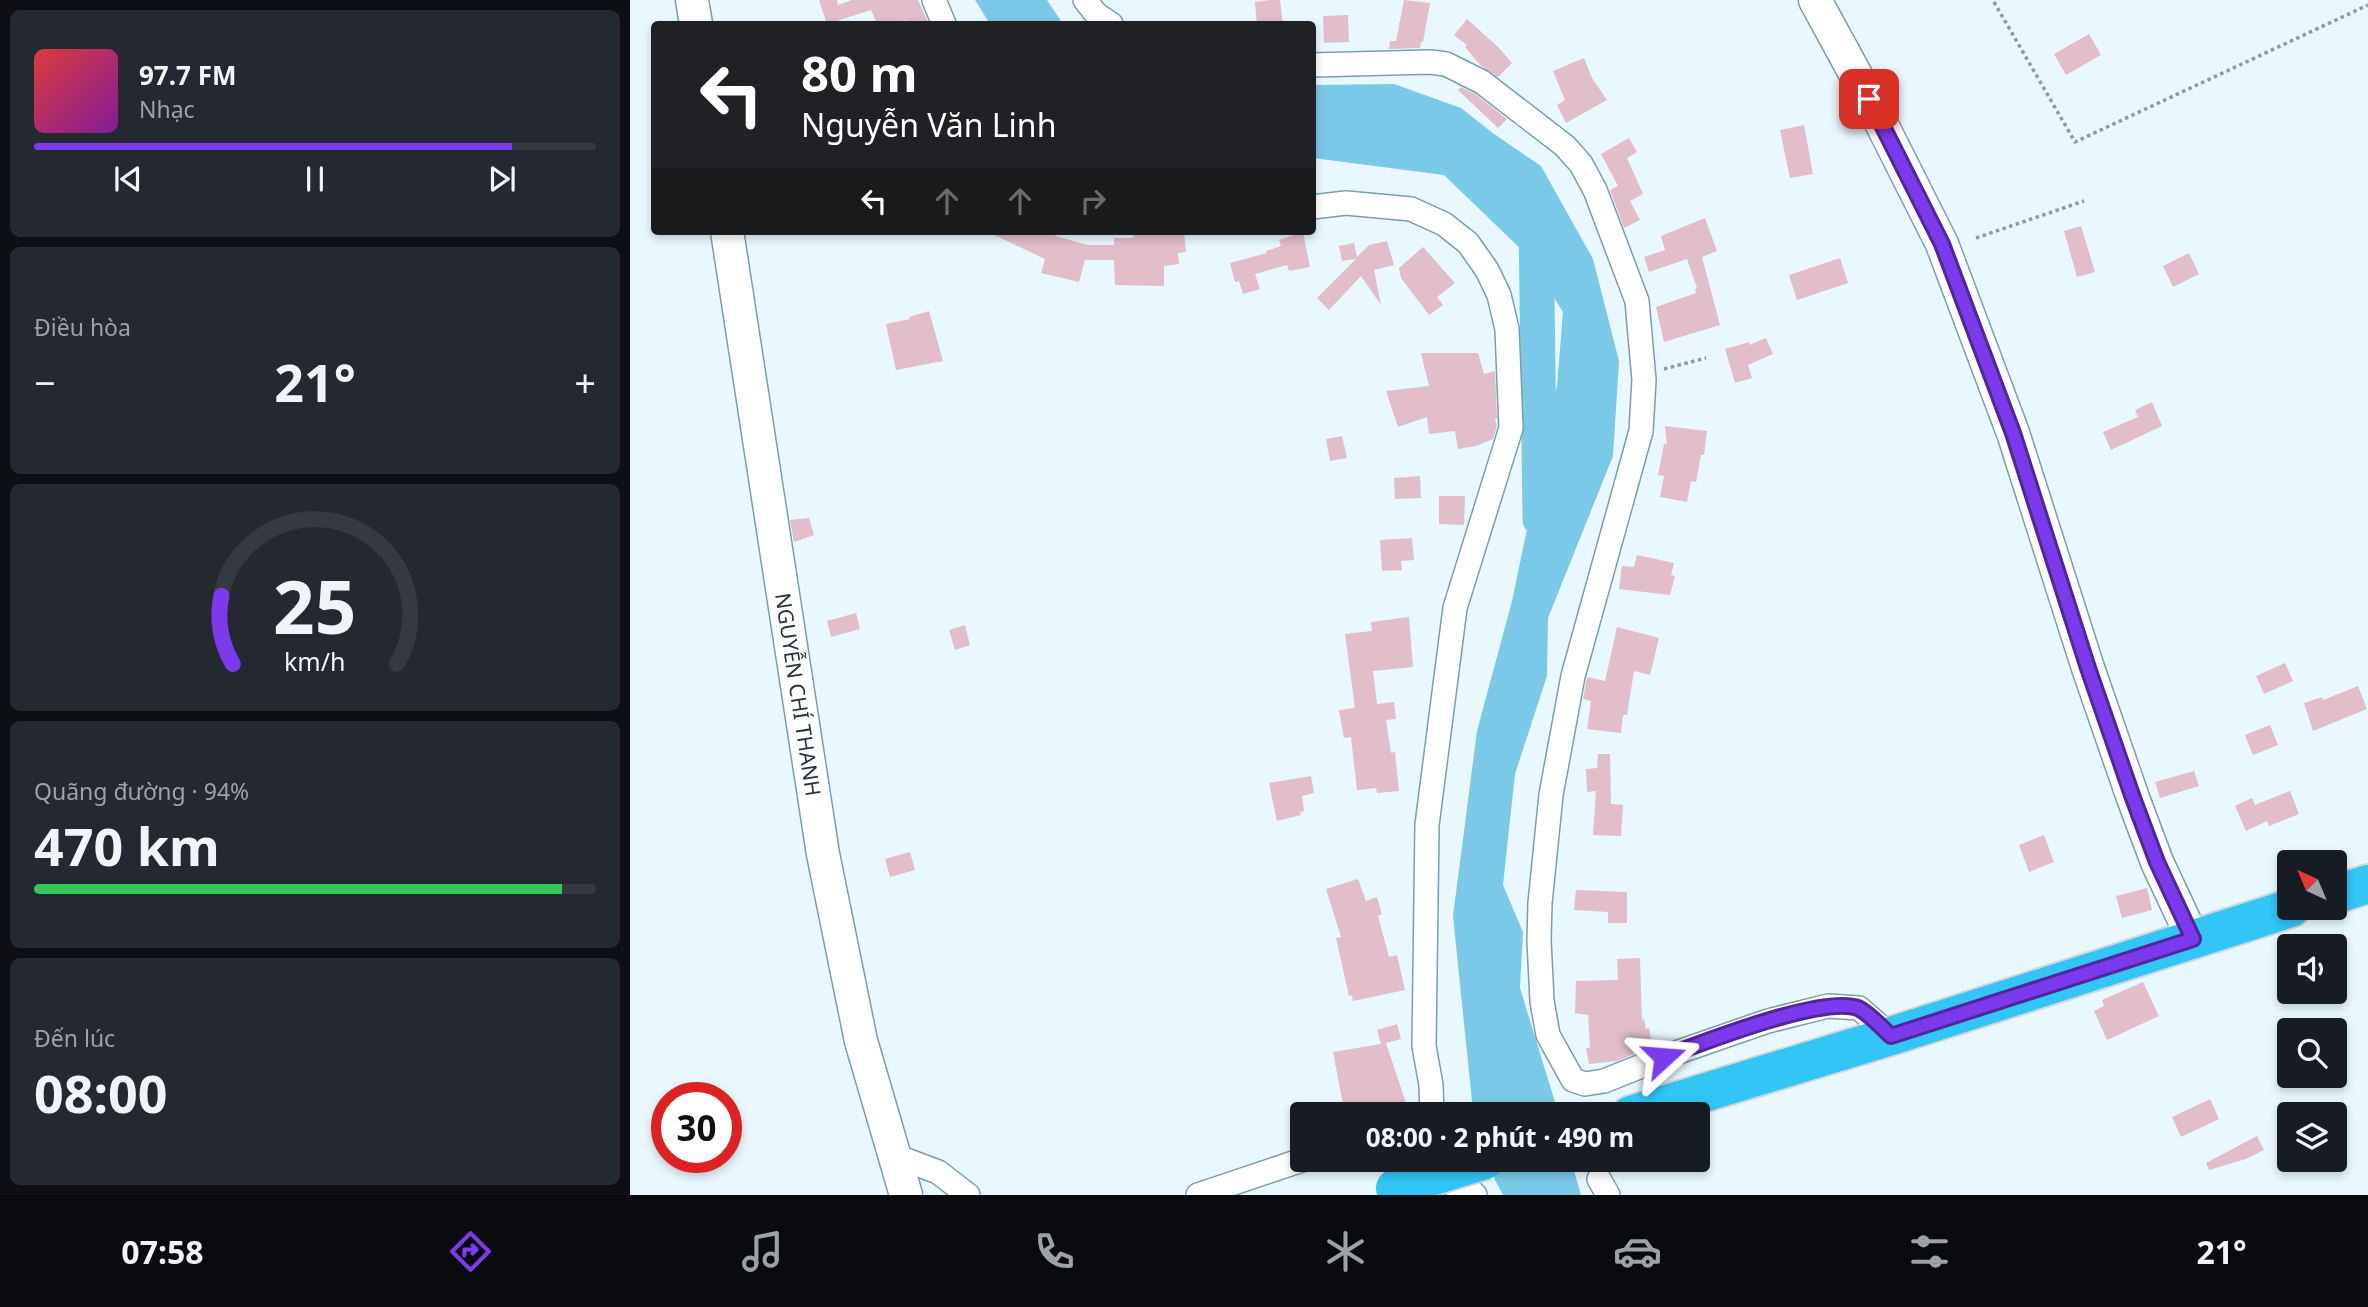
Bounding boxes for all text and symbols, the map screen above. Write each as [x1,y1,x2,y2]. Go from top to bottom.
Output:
text: 80 m [801,40,918,106]
icon: left [686,49,777,140]
text: 97.7 FM [139,57,236,93]
pin [1839,69,1899,129]
icon: arrive [1850,80,1888,118]
text: Nhạc [139,93,195,125]
text: Nguyễn Văn Linh [801,103,1056,146]
icon: previous [109,160,147,198]
icon: pause [296,160,334,198]
icon: next [483,160,521,198]
icon: left [855,182,893,220]
icon: ahead [928,182,966,220]
icon: ahead [1001,182,1039,220]
icon: right [1074,182,1112,220]
text: Điều hòa [34,311,131,343]
text: 21° [274,346,356,417]
text: − [34,356,56,408]
text: + [574,356,596,408]
text: 25 [273,556,357,655]
street label: NGUYỄN CHÍ THANH [769,591,828,798]
text: km/h [284,643,346,677]
text: Quãng đường · 94% [34,775,249,807]
text: 470 km [34,810,220,881]
north arrow [2277,850,2347,920]
map controls [2277,850,2347,1172]
button: sound [2277,934,2347,1004]
button: search [2277,1018,2347,1088]
position arrow [1627,1020,1701,1094]
text: Đến lúc [34,1022,115,1054]
text: 08:00 [34,1057,168,1128]
speed limit sign: 30 [651,1082,742,1173]
button: layers [2277,1102,2347,1172]
text: 08:00 · 2 phút · 490 m [1366,1119,1634,1155]
icon: directions [446,1227,495,1276]
icon: music [738,1227,787,1276]
icon: phone [1030,1227,1079,1276]
icon: climate [1321,1227,1370,1276]
icon: car [1613,1227,1662,1276]
icon: filters [1905,1227,1954,1276]
text: 07:58 [121,1230,204,1273]
text: 21° [2196,1230,2247,1273]

